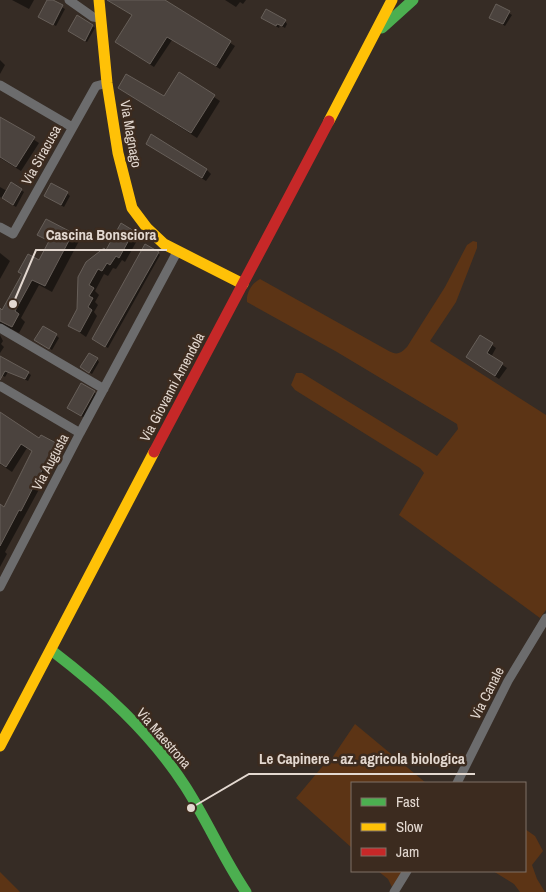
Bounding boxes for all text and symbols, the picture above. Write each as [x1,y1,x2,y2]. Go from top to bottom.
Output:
street label: Via Magnago [116,99,146,169]
street label: Via Siracusa [17,121,65,188]
callout: Cascina Bonsciora [36,220,167,250]
text: Cascina Bonsciora [46,224,157,245]
street label: Via Giovanni Amendola [136,329,209,445]
street label: Via Augusta [28,430,73,493]
street label: Via Canale [466,664,508,722]
street label: Via Maestrona [133,704,196,772]
callout: Le Capinere - az. agricola biologica [249,744,475,774]
text: Le Capinere - az. agricola biologica [259,748,465,769]
legend [351,782,526,872]
text: Fast [396,791,420,812]
text: Slow [396,816,423,837]
text: Jam [396,841,419,862]

